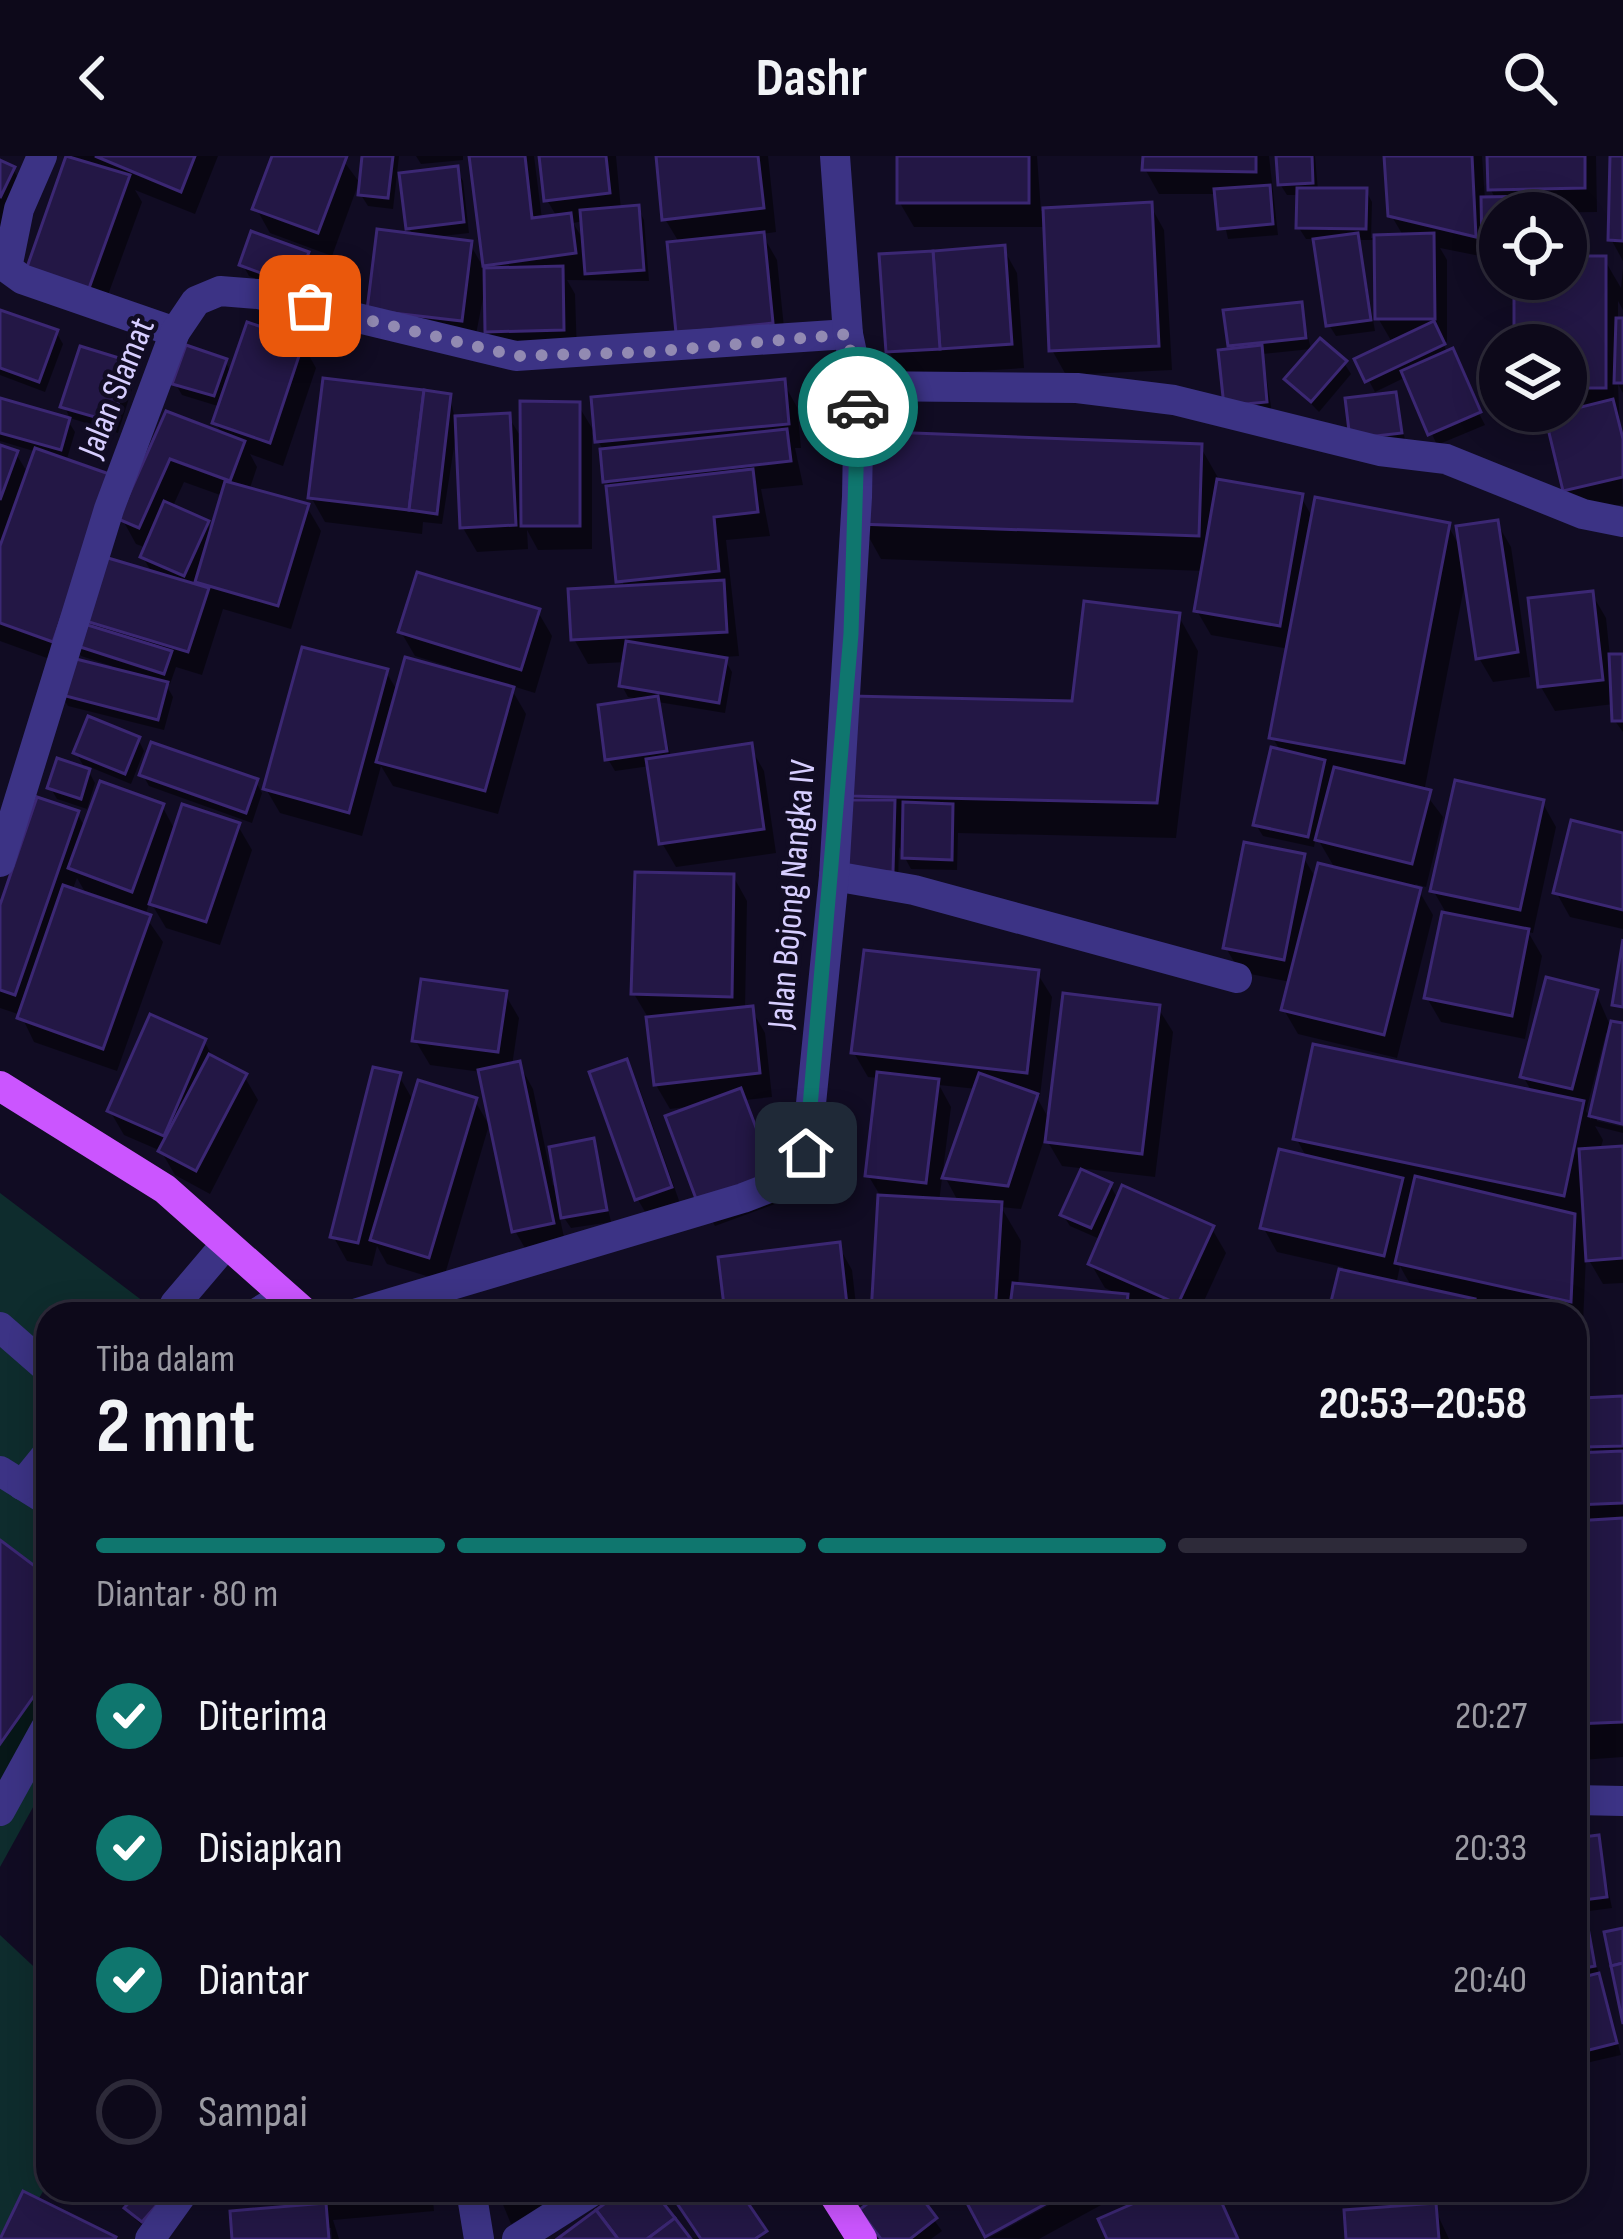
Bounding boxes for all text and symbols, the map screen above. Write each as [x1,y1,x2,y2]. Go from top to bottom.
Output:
icon: back [60,45,126,111]
icon: search [1497,45,1563,111]
text: Dashr [756,46,867,111]
map controls [1479,192,1587,432]
button: locate [1479,192,1587,300]
pin [259,255,361,357]
icon: bag [277,273,343,339]
street label: Jalan Slamat [70,312,165,465]
button: layers [1479,324,1587,432]
courier [798,347,918,467]
icon: car [825,374,891,440]
street label: Jalan Bojong Nangka IV [759,758,826,1031]
pin [755,1102,857,1204]
icon: home [773,1120,839,1186]
text: Tiba dalam [96,1336,235,1383]
text: 20:53–20:58 [1319,1377,1527,1432]
text: 2 mnt [96,1381,255,1474]
text: Diantar · 80 m [96,1571,278,1618]
icon: check [96,1683,162,1749]
text: Diterima [198,1689,327,1744]
text: 20:27 [1455,1693,1527,1740]
icon: check [96,1815,162,1881]
text: Disiapkan [198,1821,343,1876]
text: 20:33 [1454,1825,1527,1872]
icon: check [96,1947,162,2013]
text: Diantar [198,1953,309,2008]
text: 20:40 [1453,1957,1527,2004]
text: Sampai [198,2085,308,2140]

